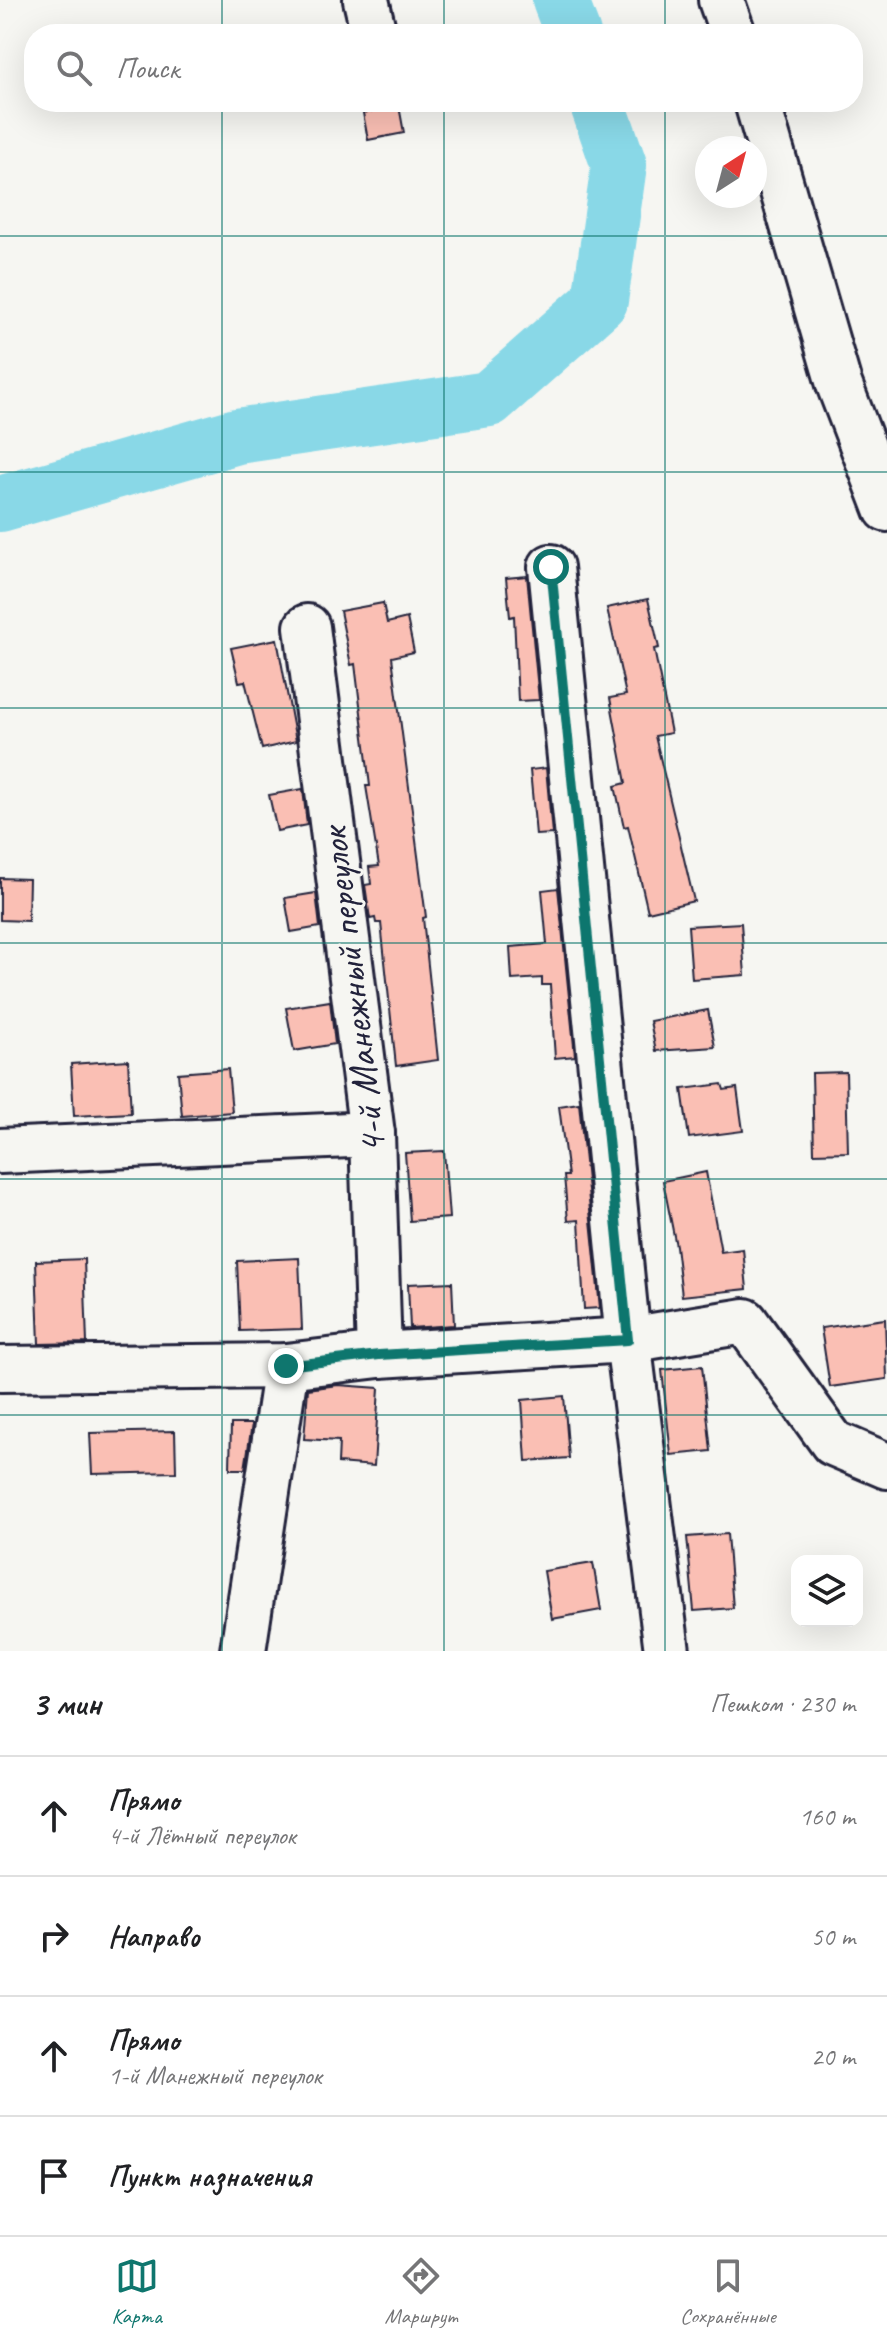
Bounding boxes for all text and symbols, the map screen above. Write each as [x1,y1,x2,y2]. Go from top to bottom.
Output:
search box [24,24,863,112]
icon: search [52,46,96,90]
text: Поиск [116,49,179,87]
north arrow [695,136,767,208]
route start [533,549,569,585]
street label: 4-й Манежный переулок [308,822,398,1157]
route end [268,1348,304,1384]
map controls [791,1555,863,1627]
button: layers [791,1555,863,1627]
text: 3 мин [32,1682,101,1725]
text: Пешком · 230 m [710,1687,855,1720]
text: Прямо [108,1781,179,1819]
icon: ahead [32,1794,76,1838]
text: 160 m [799,1800,855,1833]
text: 4-й Лётный переулок [108,1819,296,1852]
icon: right [32,1914,76,1958]
text: Направо [108,1917,200,1955]
text: 50 m [811,1920,855,1953]
text: Прямо [108,2021,179,2059]
icon: ahead [32,2034,76,2078]
text: 20 m [811,2040,855,2073]
text: 1-й Манежный переулок [108,2059,322,2092]
icon: arrive [32,2154,76,2198]
text: Пункт назначения [108,2157,311,2195]
tab: Карта [111,2254,162,2330]
tab: Маршрут [385,2254,457,2330]
tab: Сохранённые [680,2254,776,2330]

